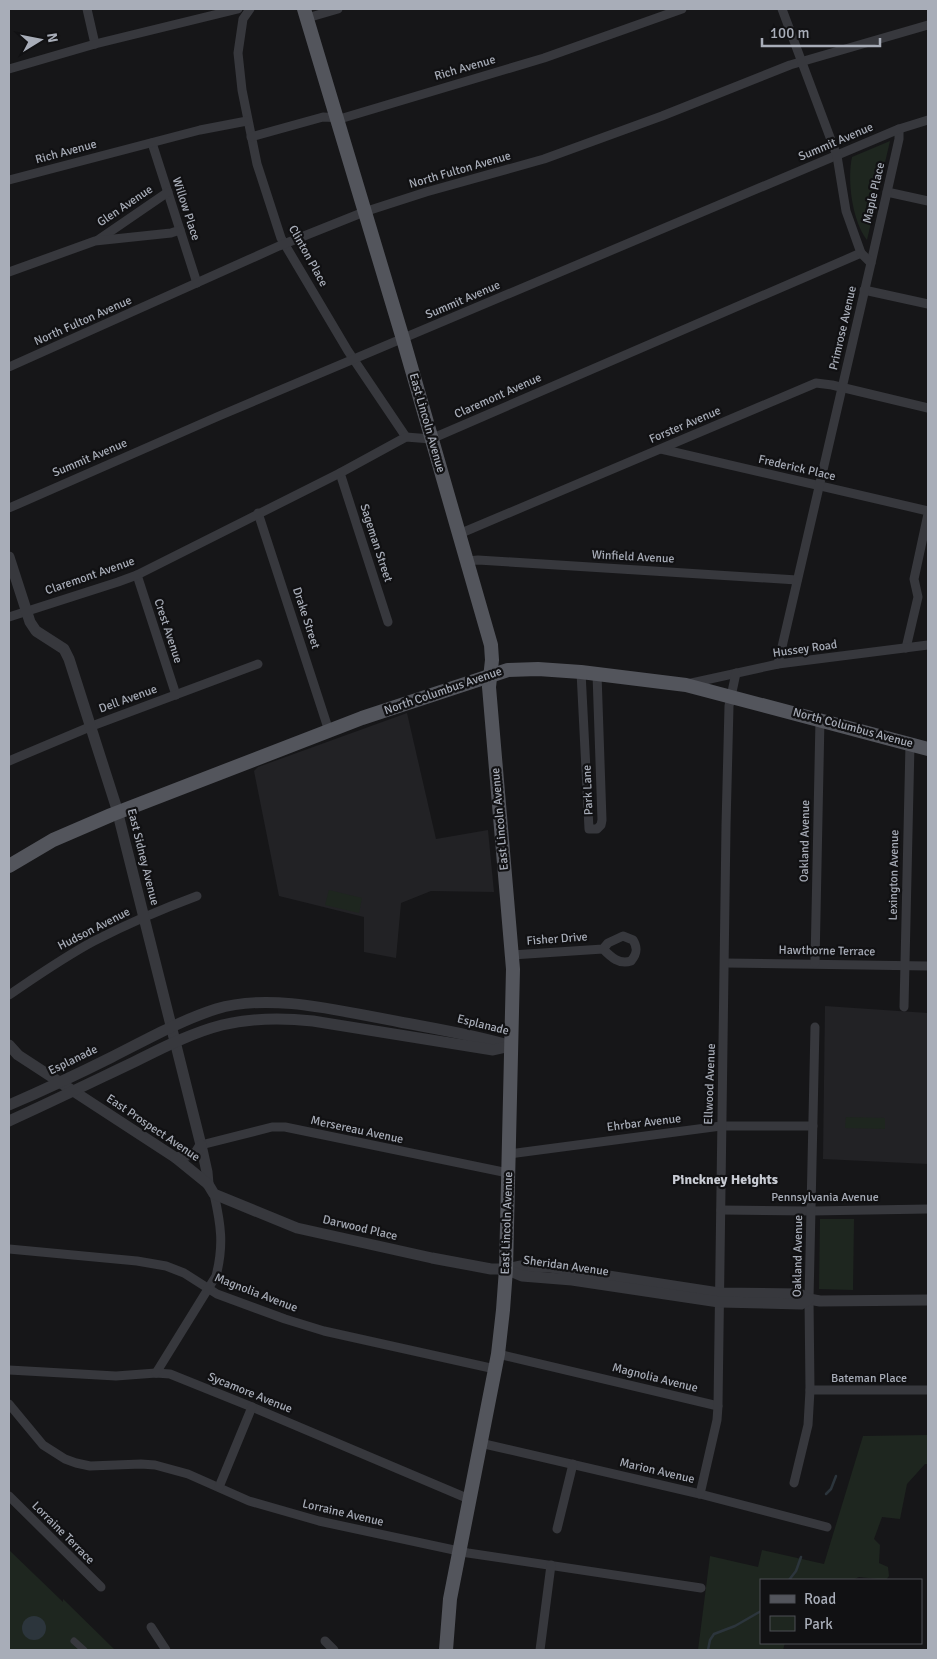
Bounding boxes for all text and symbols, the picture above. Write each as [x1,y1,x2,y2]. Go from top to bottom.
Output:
north arrow [15,15,65,65]
scale bar [762,15,880,47]
text: 100 m [770,24,810,42]
text: N [43,32,62,44]
street label: Rich Avenue [433,52,497,84]
street label: Summit Avenue [796,119,876,165]
street label: Rich Avenue [34,137,98,167]
street label: North Fulton Avenue [407,148,513,192]
street label: Maple Place [860,161,888,225]
street label: Willow Place [169,175,203,243]
street label: Glen Avenue [94,182,156,230]
street label: Clinton Place [285,223,331,289]
street label: Summit Avenue [423,277,503,323]
street label: Primrose Avenue [826,284,860,372]
street label: North Fulton Avenue [32,293,134,349]
street label: Claremont Avenue [452,370,544,422]
street label: East Lincoln Avenue [406,372,448,474]
street label: Forster Avenue [647,403,723,447]
street label: Summit Avenue [50,435,130,481]
street label: Frederick Place [757,452,837,484]
street label: Sageman Street [356,502,396,584]
street label: Winfield Avenue [591,547,675,567]
street label: Claremont Avenue [43,554,137,598]
street label: Drake Street [289,585,323,651]
street label: Crest Avenue [151,597,185,665]
street label: Hussey Road [772,637,838,661]
street label: North Columbus Avenue [382,664,504,718]
street label: Dell Avenue [97,682,159,716]
street label: North Columbus Avenue [791,705,915,751]
street label: Park Lane [580,765,596,815]
street label: East Lincoln Avenue [488,767,512,871]
street label: Oakland Avenue [797,800,813,882]
street label: East Sidney Avenue [124,807,162,907]
street label: Lexington Avenue [886,830,902,920]
street label: Hudson Avenue [55,904,133,954]
street label: Fisher Drive [526,929,588,949]
street label: Hawthorne Terrace [778,943,876,959]
street label: Esplanade [455,1011,511,1039]
street label: Esplanade [46,1042,100,1078]
street label: Ellwood Avenue [701,1043,719,1125]
street label: East Prospect Avenue [103,1091,203,1165]
street label: Ehrbar Avenue [606,1111,682,1135]
street label: Mersereau Avenue [309,1113,405,1147]
street label: East Lincoln Avenue [498,1171,516,1275]
district label: Pinckney Heights [672,1171,778,1188]
street label: Pennsylvania Avenue [771,1190,879,1205]
street label: Darwood Place [321,1212,399,1244]
street label: Oakland Avenue [790,1215,806,1297]
street label: Sheridan Avenue [522,1253,610,1279]
street label: Magnolia Avenue [212,1270,300,1316]
street label: Magnolia Avenue [611,1360,699,1396]
street label: Sycamore Avenue [206,1369,294,1417]
street label: Bateman Place [831,1371,907,1386]
street label: Marion Avenue [618,1455,696,1487]
street label: Lorraine Avenue [301,1496,385,1530]
street label: Lorraine Terrace [28,1498,98,1568]
legend [760,1579,922,1644]
text: Road [804,1590,836,1608]
text: Park [804,1615,833,1633]

